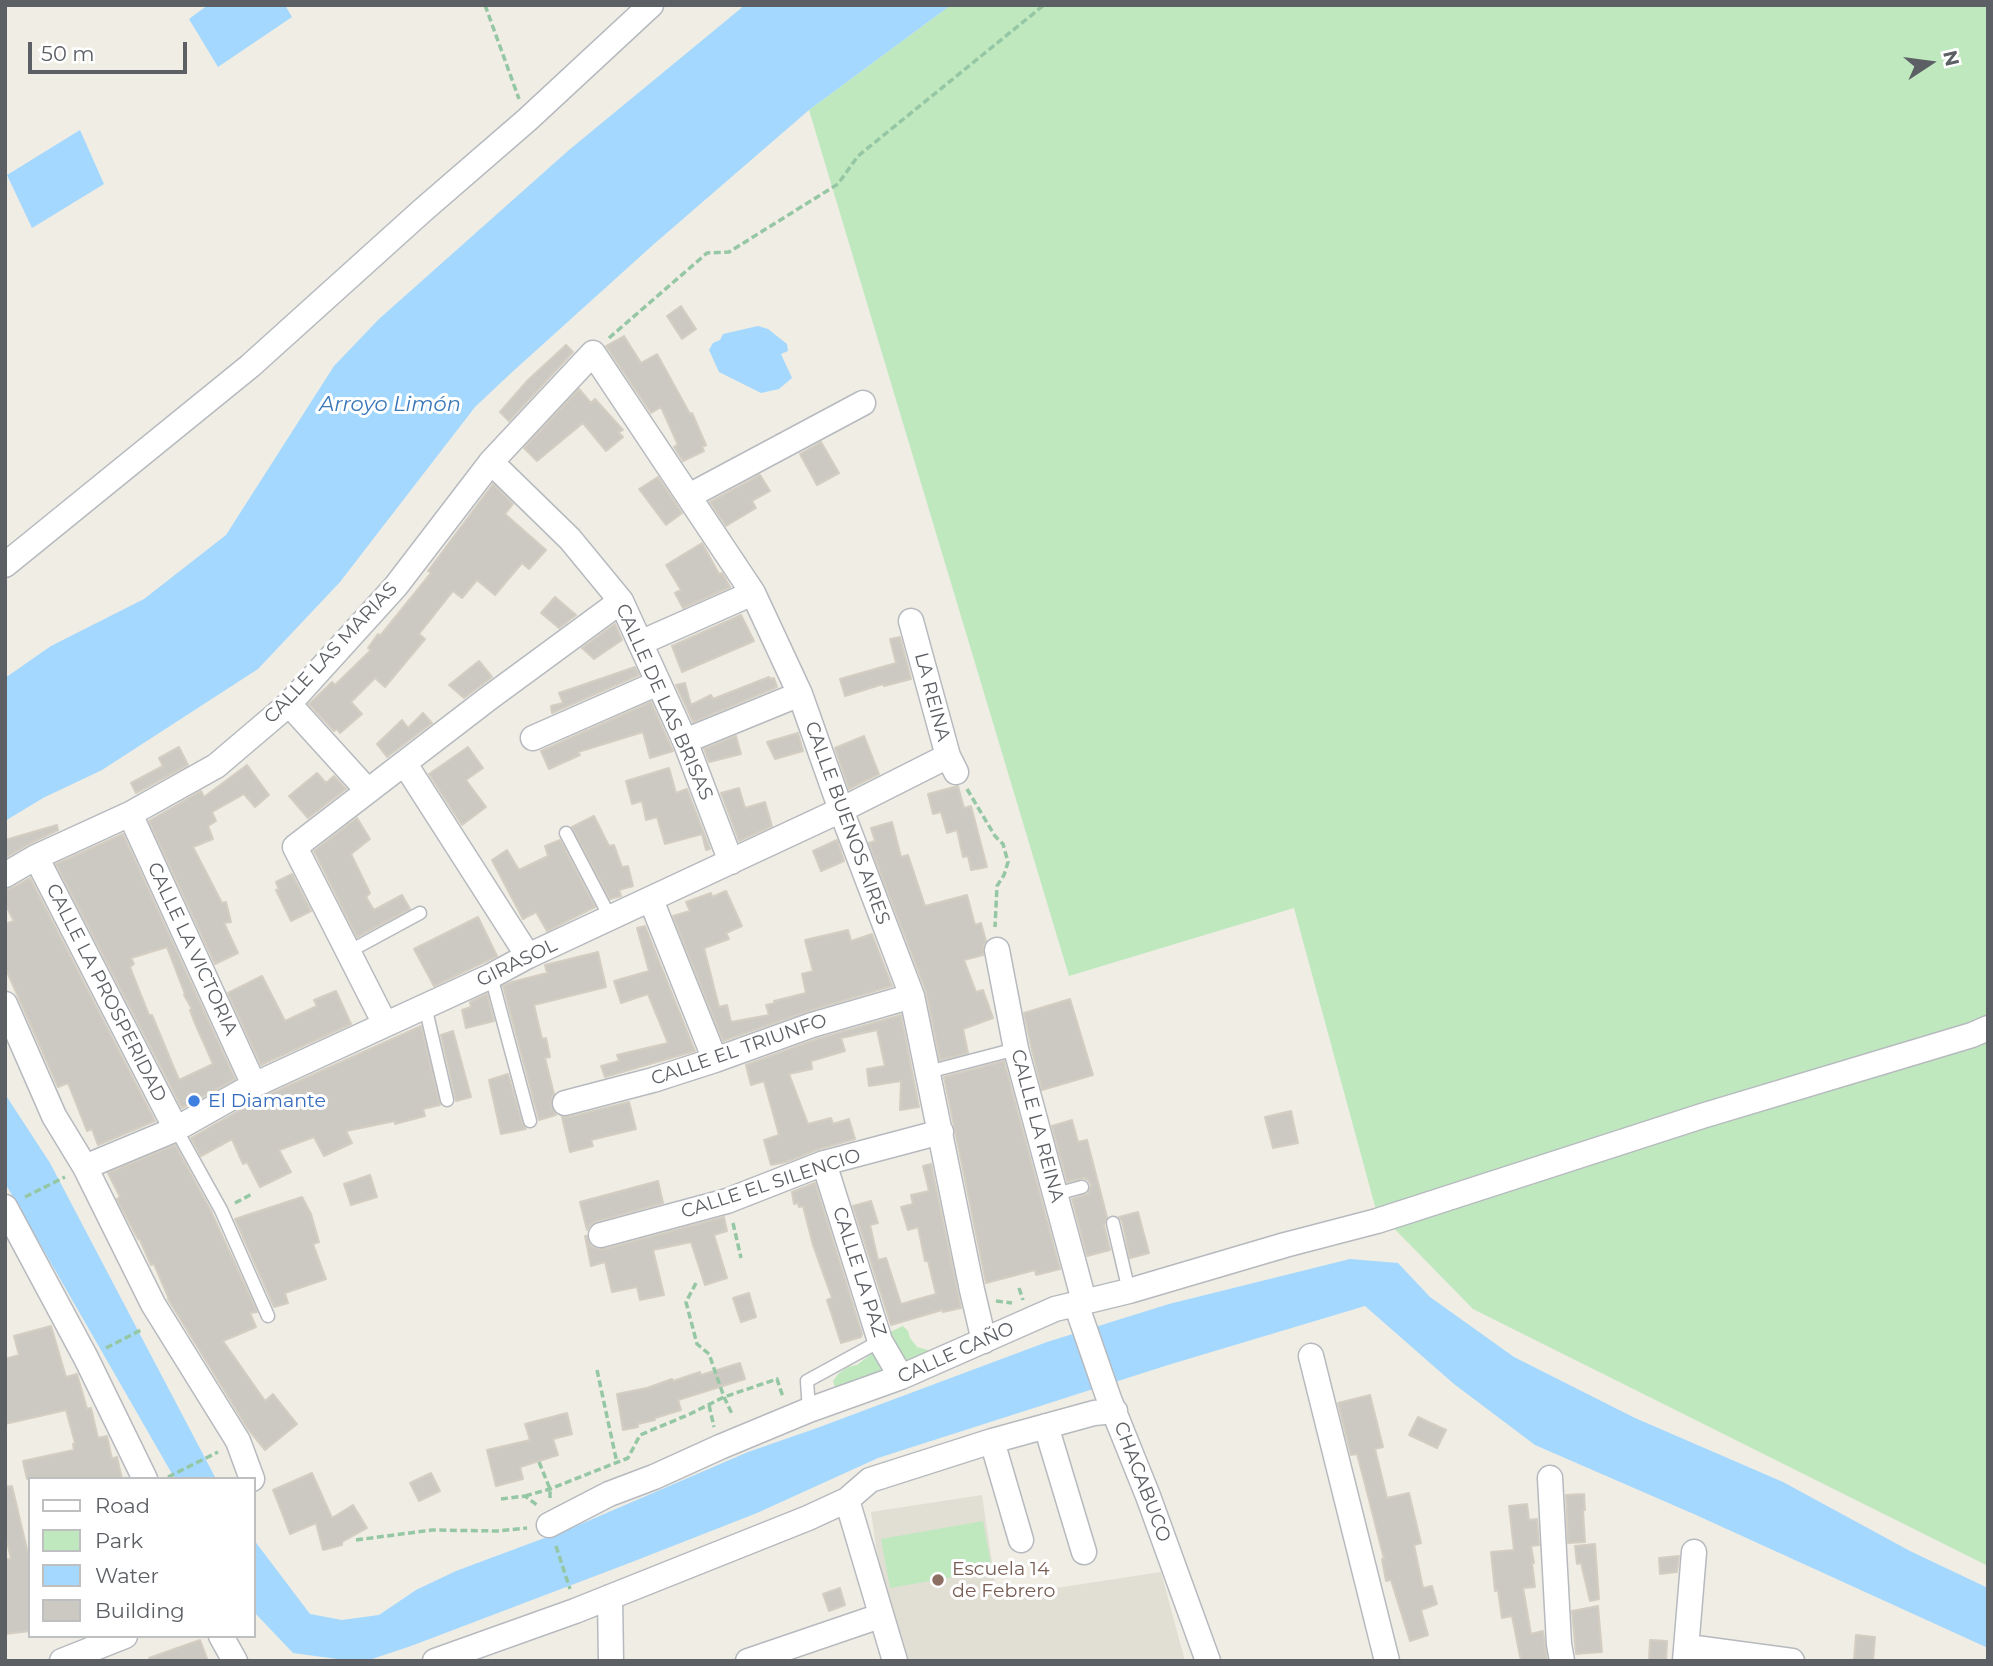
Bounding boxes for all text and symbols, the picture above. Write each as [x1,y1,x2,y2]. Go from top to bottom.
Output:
scale bar [32,28,191,72]
north arrow [1895,28,1965,98]
text: 50 m [41,41,95,66]
text: N [1938,48,1964,68]
water label: Arroyo Limón [319,392,461,418]
street label: CALLE LAS MARIAS [260,578,402,728]
street label: CALLE DE LAS BRISAS [610,600,718,804]
street label: LA REINA [909,650,955,744]
street label: CALLE BUENOS AIRES [800,718,894,928]
street label: CALLE LA VICTORIA [142,859,242,1039]
street label: CALLE LA PROSPERIDAD [41,880,171,1106]
street label: GIRASOL [473,934,561,992]
street label: CALLE EL TRIUNFO [648,1009,830,1091]
street label: CALLE LA REINA [1006,1047,1068,1205]
place label: El Diamante [208,1090,326,1112]
marker: El Diamante [186,1093,202,1109]
street label: CALLE EL SILENCIO [678,1144,864,1224]
street label: CALLE LA PAZ [827,1204,891,1340]
street label: CALLE CAÑO [894,1317,1018,1389]
street label: CHACABUCO [1109,1419,1175,1545]
legend [28,1477,256,1638]
text: Road [95,1493,150,1518]
text: Park [95,1528,143,1553]
place label: Escuela 14 de Febrero [952,1558,1056,1602]
text: Water [95,1563,159,1588]
marker: Escuela 14 de Febrero [930,1572,946,1588]
text: Building [95,1598,185,1623]

